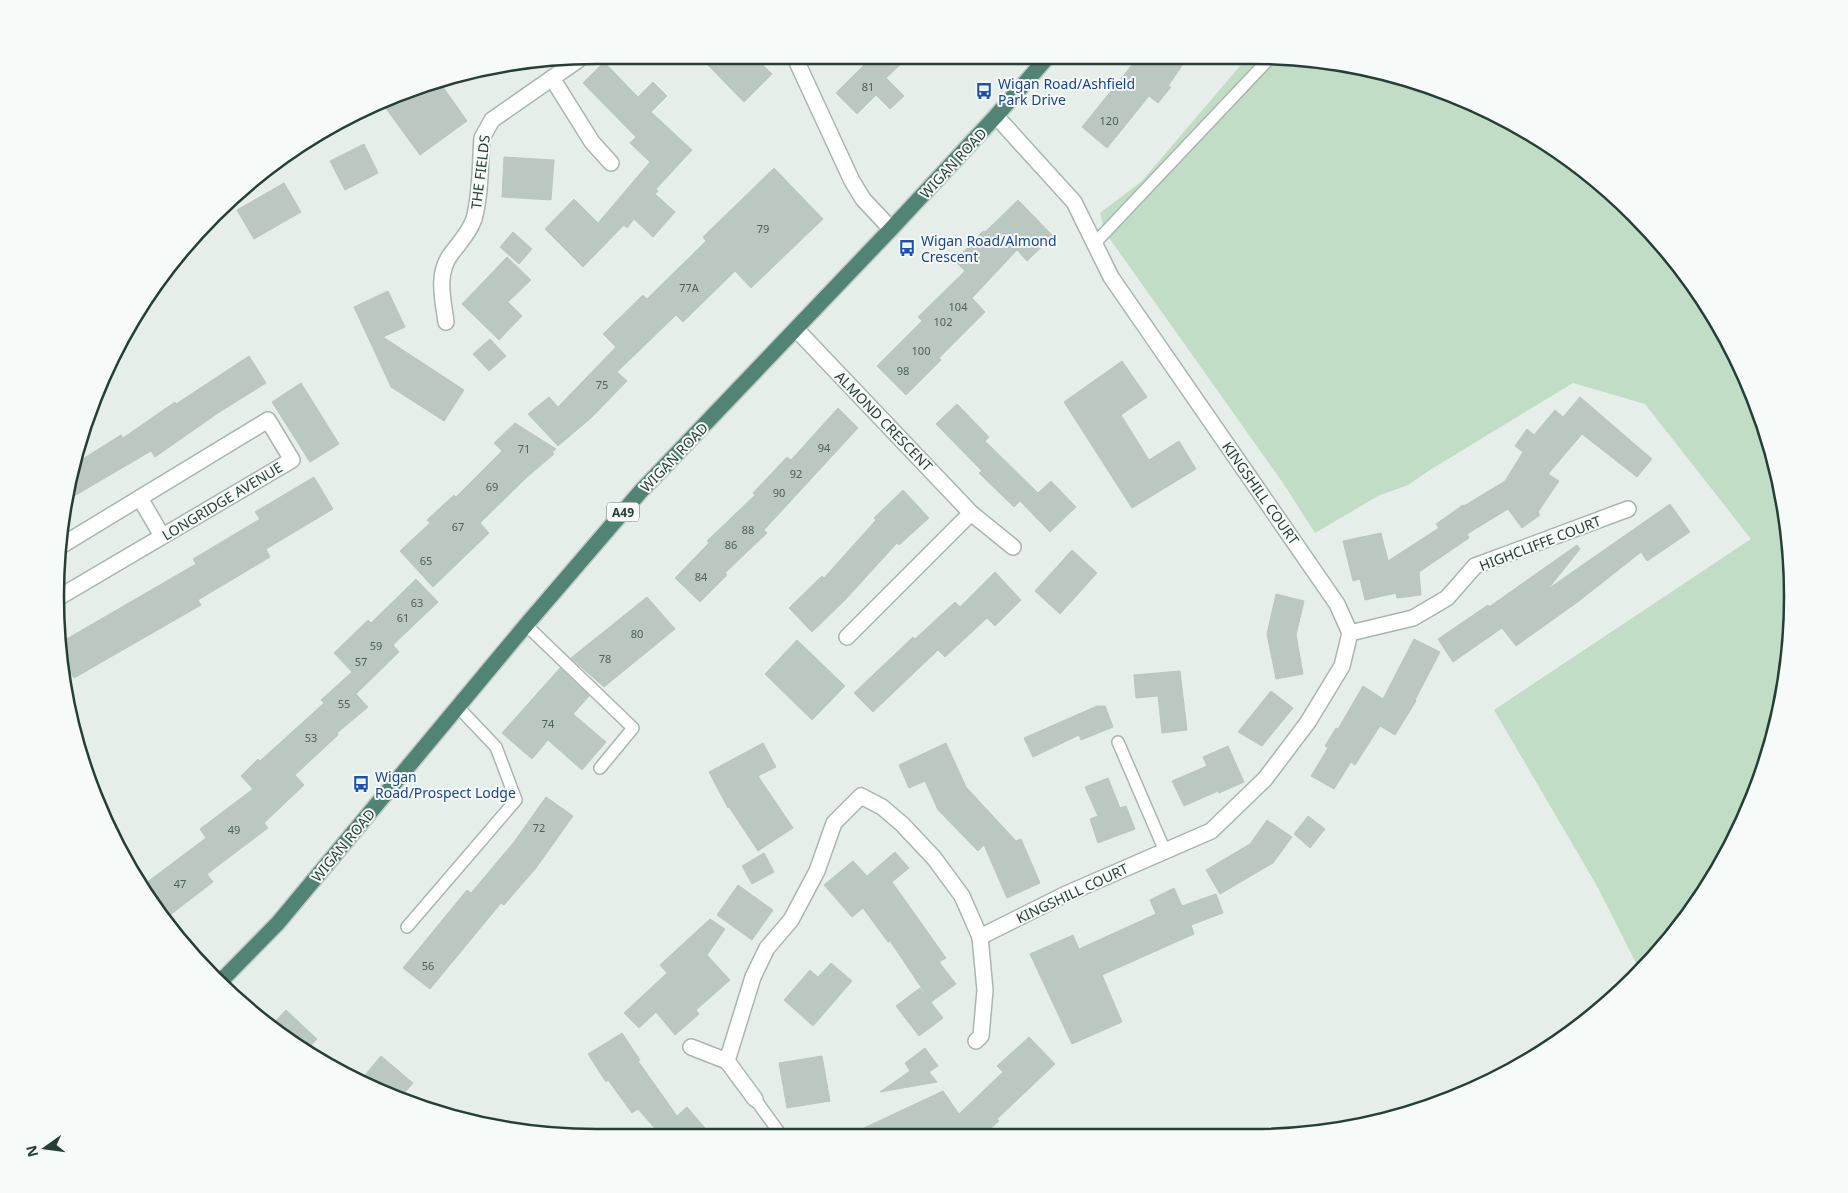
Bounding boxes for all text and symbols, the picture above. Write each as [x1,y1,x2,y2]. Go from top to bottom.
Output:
place label: Wigan Road/Ashfield Park Drive [998,74,1135,109]
house number: 81 [862,79,874,94]
bus stop icon: Wigan Road/Ashfield Park Drive [974,81,994,101]
house number: 120 [1100,113,1118,128]
street label: WIGAN ROAD [915,124,991,202]
street label: THE FIELDS [466,134,494,210]
house number: 79 [757,221,769,236]
place label: Wigan Road/Almond Crescent [921,231,1057,266]
bus stop icon: Wigan Road/Almond Crescent [897,238,917,258]
house number: 77A [679,280,700,295]
house number: 104 [949,299,968,314]
house number: 102 [934,314,952,329]
house number: 100 [912,343,930,358]
house number: 98 [897,363,909,378]
street label: ALMOND CRESCENT [831,367,937,475]
house number: 75 [596,377,608,392]
street label: WIGAN ROAD [636,418,712,496]
street label: KINGSHILL COURT [1218,438,1304,548]
house number: 94 [818,440,831,455]
house number: 71 [518,441,530,456]
street label: LONGRIDGE AVENUE [158,457,286,545]
house number: 92 [790,466,802,481]
house number: 69 [486,479,498,494]
house number: 90 [773,485,785,500]
road number: A49 [607,502,639,522]
street label: HIGHCLIFFE COURT [1476,511,1604,575]
house number: 67 [452,519,464,534]
house number: 88 [742,522,754,537]
house number: 86 [725,537,737,552]
house number: 65 [420,553,432,568]
house number: 84 [695,569,708,584]
house number: 63 [411,595,423,610]
house number: 61 [397,610,409,625]
house number: 80 [631,626,643,641]
house number: 59 [370,638,382,653]
house number: 78 [599,651,611,666]
house number: 57 [355,654,367,669]
house number: 55 [338,696,350,711]
house number: 74 [542,716,555,731]
house number: 53 [305,730,317,745]
place label: Wigan Road/Prospect Lodge [375,767,516,802]
bus stop icon: Wigan Road/Prospect Lodge [351,774,371,794]
street label: WIGAN ROAD [307,805,379,885]
house number: 72 [533,820,545,835]
house number: 49 [228,822,240,837]
street label: KINGSHILL COURT [1013,859,1131,927]
house number: 47 [174,876,186,891]
house number: 56 [422,958,434,973]
north arrow [20,1123,70,1173]
text: N [21,1143,42,1159]

